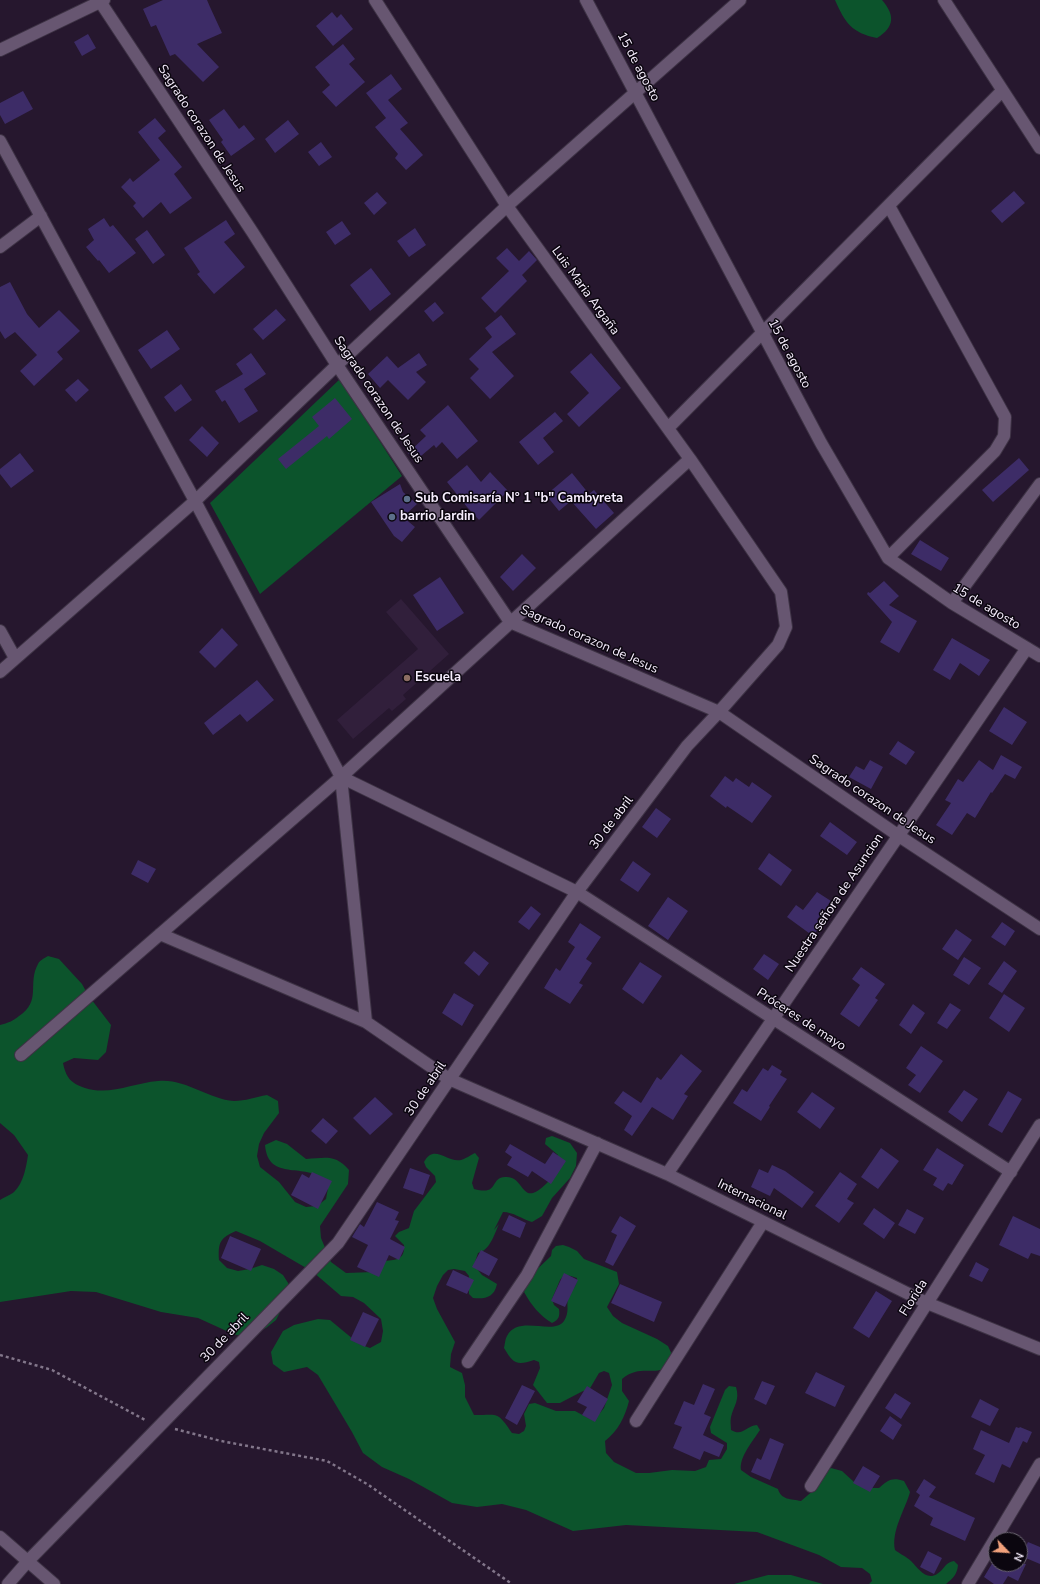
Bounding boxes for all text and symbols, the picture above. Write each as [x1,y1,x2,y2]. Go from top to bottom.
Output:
street label: 15 de agosto [613,30,663,104]
street label: Sagrado corazon de Jesus [154,62,248,196]
street label: Luis Maria Argaña [548,244,622,338]
street label: 15 de agosto [764,317,814,391]
street label: Sagrado corazon de Jesus [330,334,426,466]
place label: Sub Comisaría N° 1 "b" Cambyreta [415,491,623,507]
marker: Sub Comisaría N° 1 "b" Cambyreta [402,494,412,504]
place label: barrio Jardin [400,509,475,525]
marker: barrio Jardin [387,512,397,522]
street label: 15 de agosto [949,581,1023,633]
street label: Sagrado corazon de Jesus [518,603,660,677]
place label: Escuela [415,670,461,686]
marker: Escuela [402,673,412,683]
street label: Sagrado corazon de Jesus [806,752,938,848]
street label: 30 de abril [587,793,637,853]
street label: Nuestra señora de Asuncion [783,831,887,975]
street label: Próceres de mayo [753,985,849,1055]
street label: 30 de abril [402,1059,450,1119]
street label: Internacional [715,1176,789,1224]
street label: Florida [897,1277,931,1319]
street label: 30 de abril [198,1310,252,1366]
north arrow [988,1532,1028,1572]
text: N [1010,1550,1027,1564]

